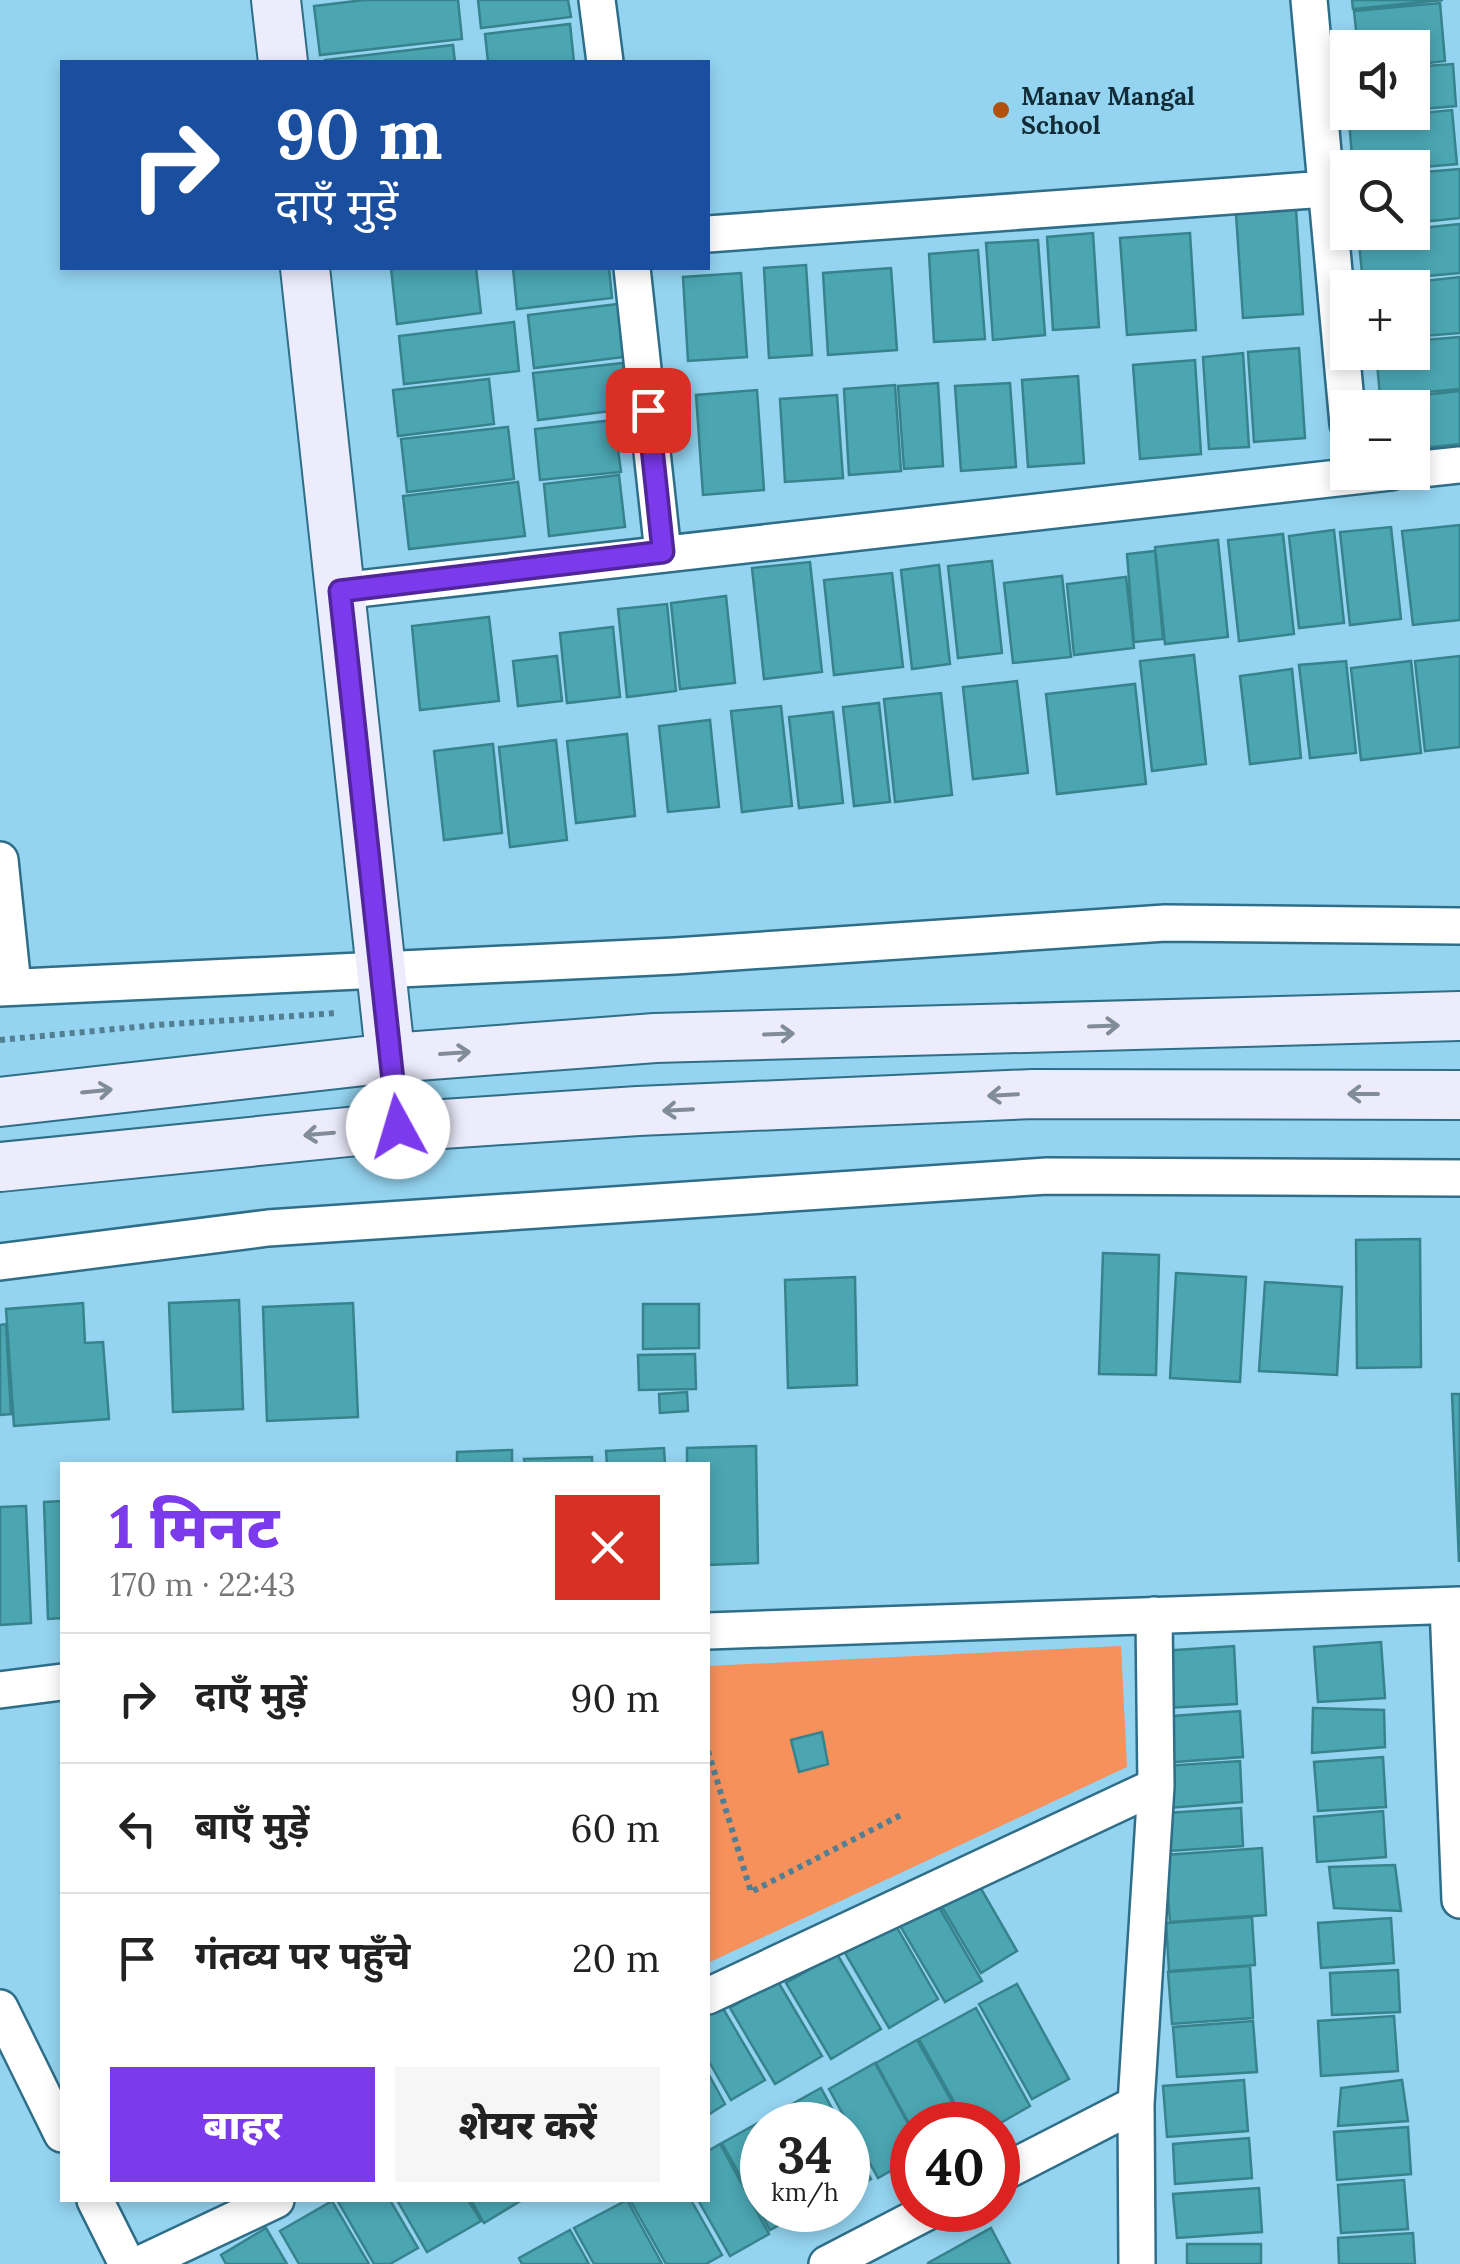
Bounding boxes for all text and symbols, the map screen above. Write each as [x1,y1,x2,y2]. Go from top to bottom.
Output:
map controls [1330,30,1430,490]
button: sound [1330,30,1430,130]
place label: Manav Mangal School [1021,80,1195,141]
text: 90 m [275,89,443,178]
marker: Manav Mangal School [990,99,1012,121]
icon: right [110,100,240,230]
button: search [1330,150,1430,250]
text: दाएँ मुड़ें [275,176,398,233]
button: + [1330,270,1430,370]
pin [606,368,691,453]
icon: arrive [621,383,676,438]
button: − [1330,390,1430,490]
one-way arrow [1088,1016,1120,1035]
one-way arrow [763,1025,795,1044]
one-way arrow [438,1044,470,1063]
position arrow [346,1075,450,1179]
one-way arrow [80,1081,113,1100]
one-way arrow [1347,1084,1380,1104]
one-way arrow [987,1086,1019,1105]
one-way arrow [662,1100,694,1119]
one-way arrow [303,1125,335,1144]
text: 1 मिनट [110,1488,279,1564]
button: close [555,1495,660,1600]
text: 170 m · 22:43 [110,1564,296,1605]
icon: right [110,1671,165,1726]
text: दाएँ मुड़ें [195,1671,307,1719]
text: 90 m [570,1674,660,1722]
icon: left [110,1801,165,1856]
text: बाएँ मुड़ें [195,1801,309,1849]
text: 60 m [570,1804,660,1852]
icon: arrive [110,1931,165,1986]
text: गंतव्य पर पहुँचे [195,1931,410,1979]
text: 20 m [572,1934,660,1982]
button: बाहर [110,2067,375,2182]
button: शेयर करें [395,2067,660,2182]
speed limit sign: 40 [890,2102,1020,2232]
text: 34 [777,2123,833,2187]
text: km/h [771,2176,839,2208]

